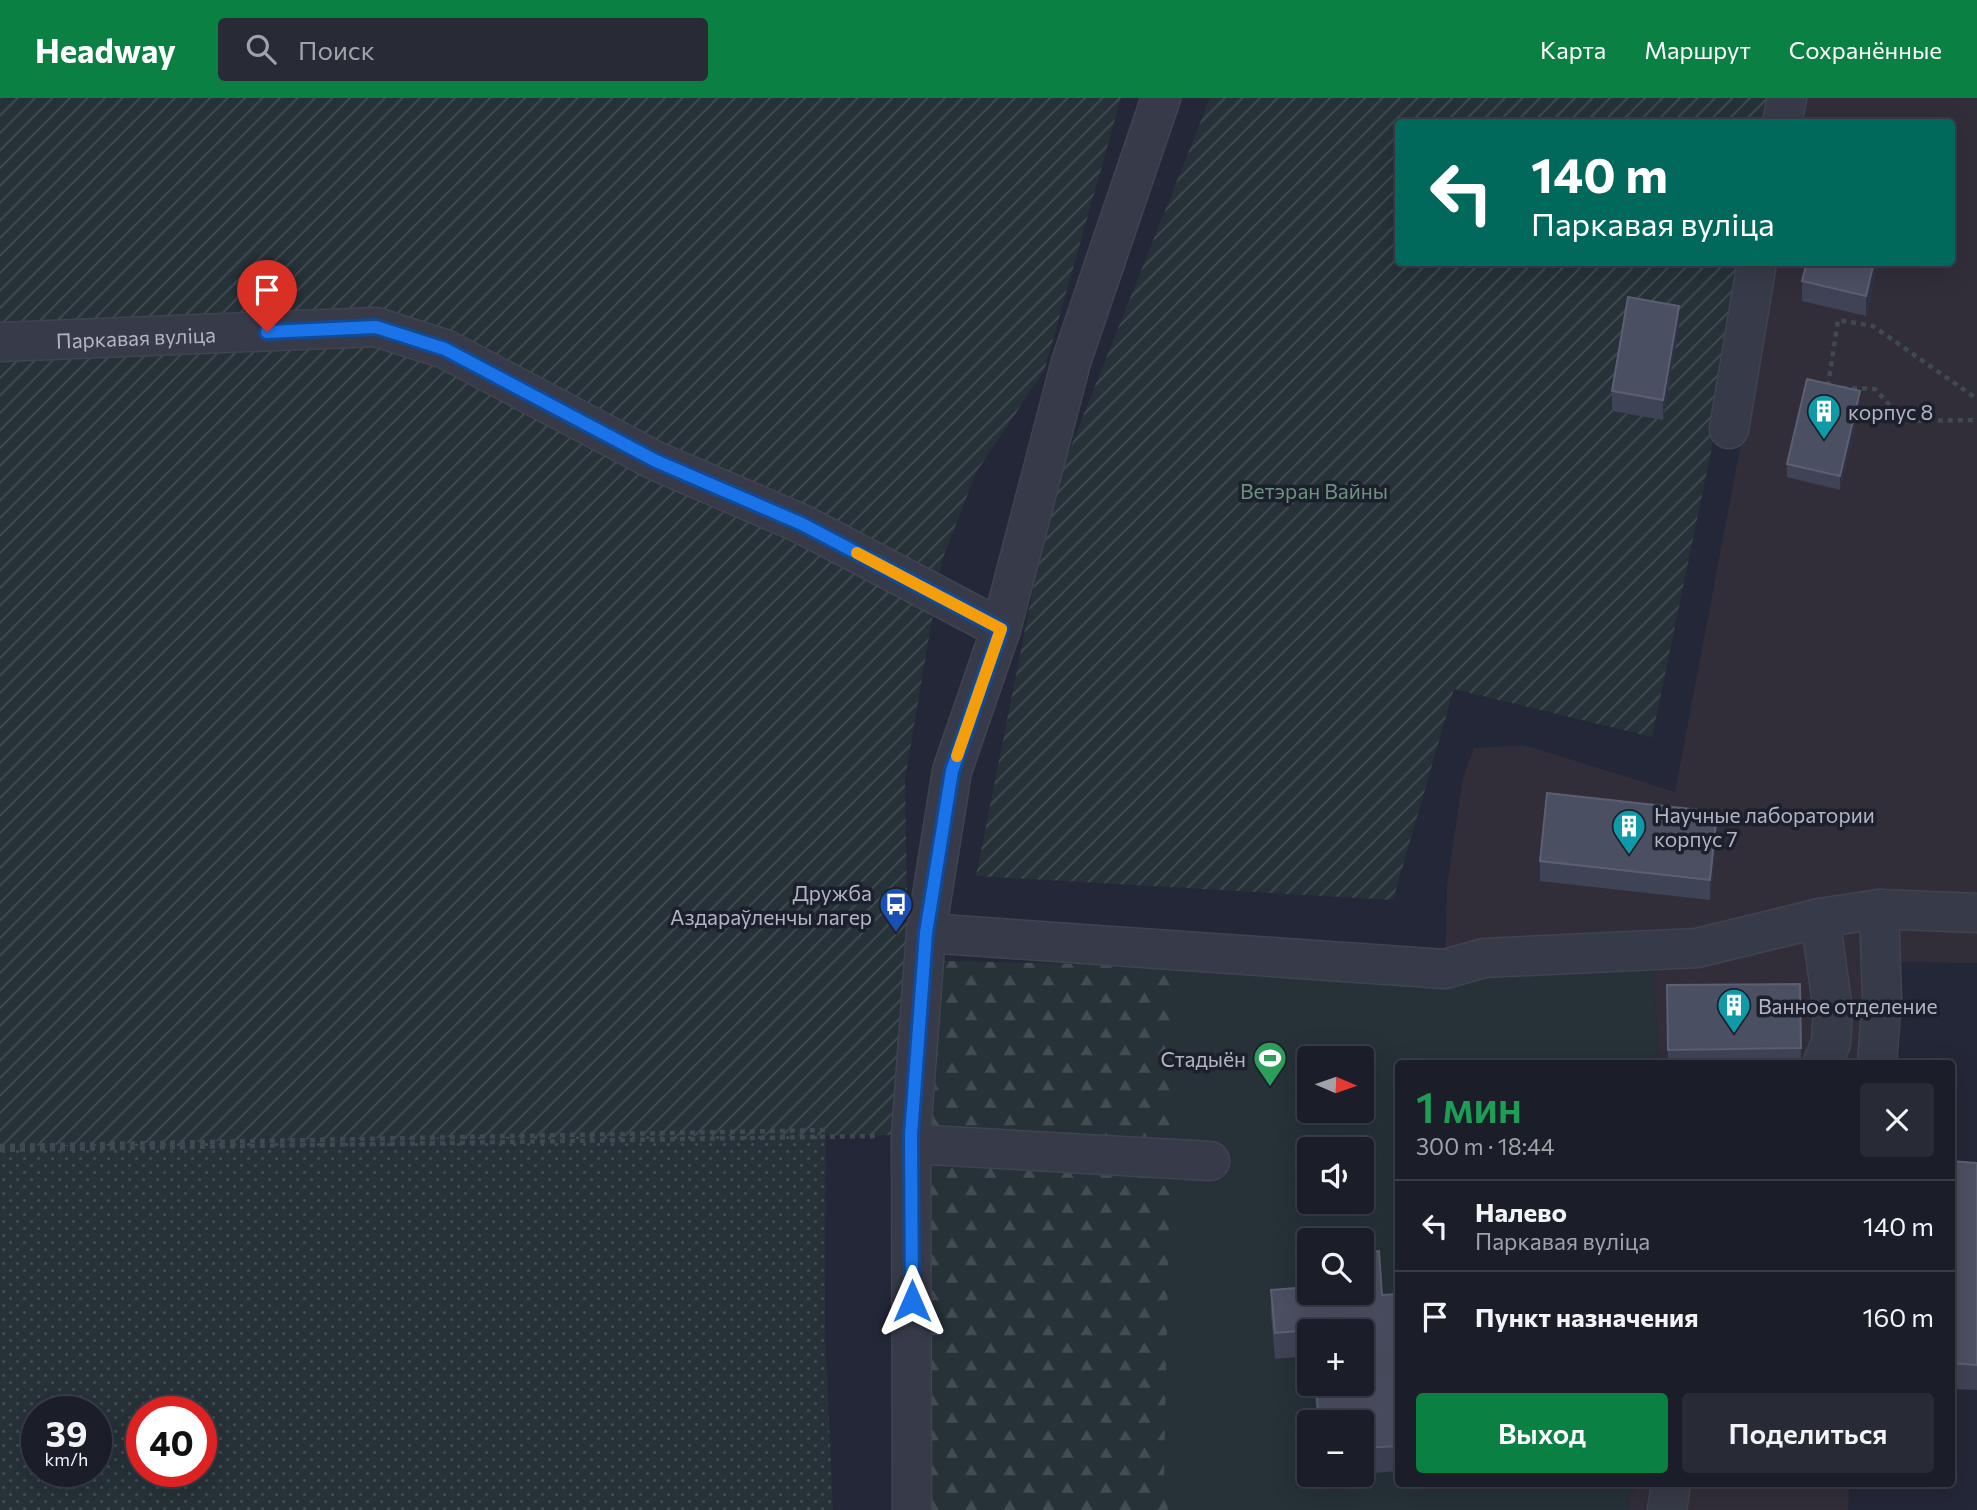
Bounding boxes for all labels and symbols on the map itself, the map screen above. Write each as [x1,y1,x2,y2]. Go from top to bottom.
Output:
pin [237,260,297,332]
street label: Паркавая вуліца [55,321,216,352]
building icon: корпус 8 [1805,392,1843,441]
place label: корпус 8 [1848,399,1933,424]
park label: Ветэран Вайны [1240,478,1388,503]
place label: Научные лаборатории корпус 7 [1654,802,1875,851]
building icon: Научные лаборатории корпус 7 [1610,807,1648,856]
place label: Дружба Аздараўленчы лагер [670,880,872,929]
bus stop icon: Дружба Аздараўленчы лагер [877,885,915,934]
building icon: Ванное отделение [1715,986,1753,1035]
place label: Ванное отделение [1758,993,1938,1018]
sports icon: Стадыён [1251,1039,1289,1088]
place label: Стадыён [1161,1046,1246,1071]
north arrow [1297,1046,1374,1124]
position arrow [875,1264,949,1338]
speed limit sign: 40 [126,1396,217,1487]

